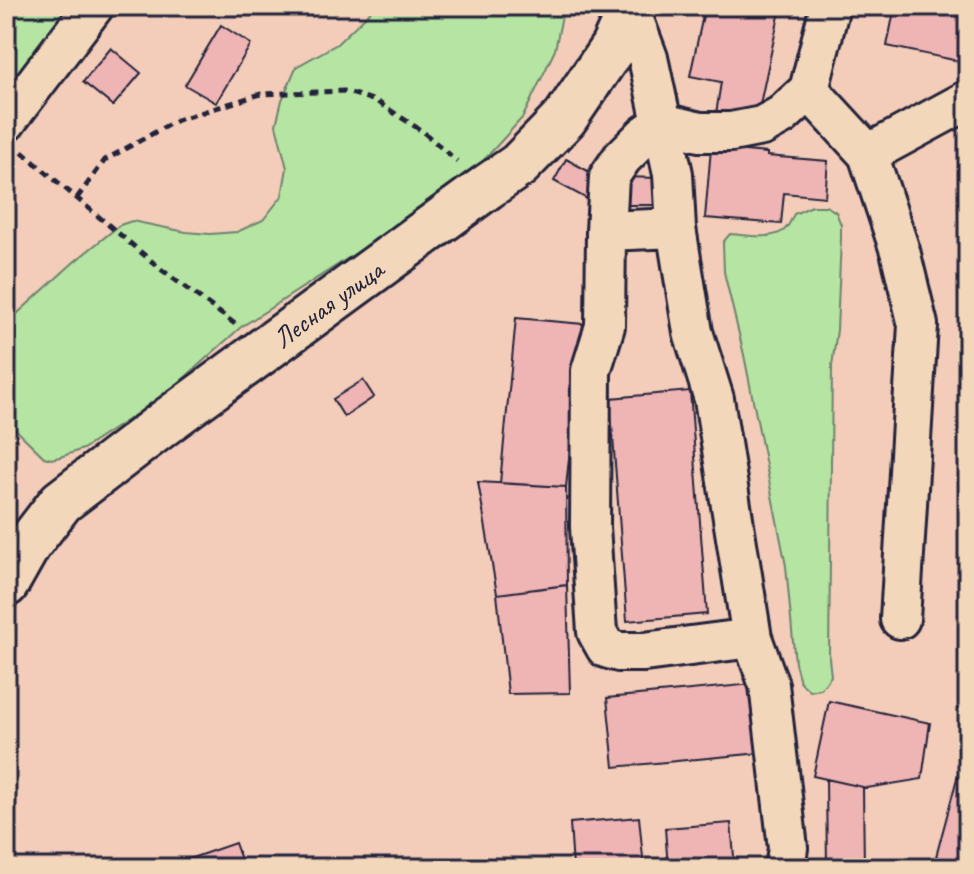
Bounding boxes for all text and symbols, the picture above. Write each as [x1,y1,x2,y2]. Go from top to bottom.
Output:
street label: Лесная улица [266,251,392,356]

